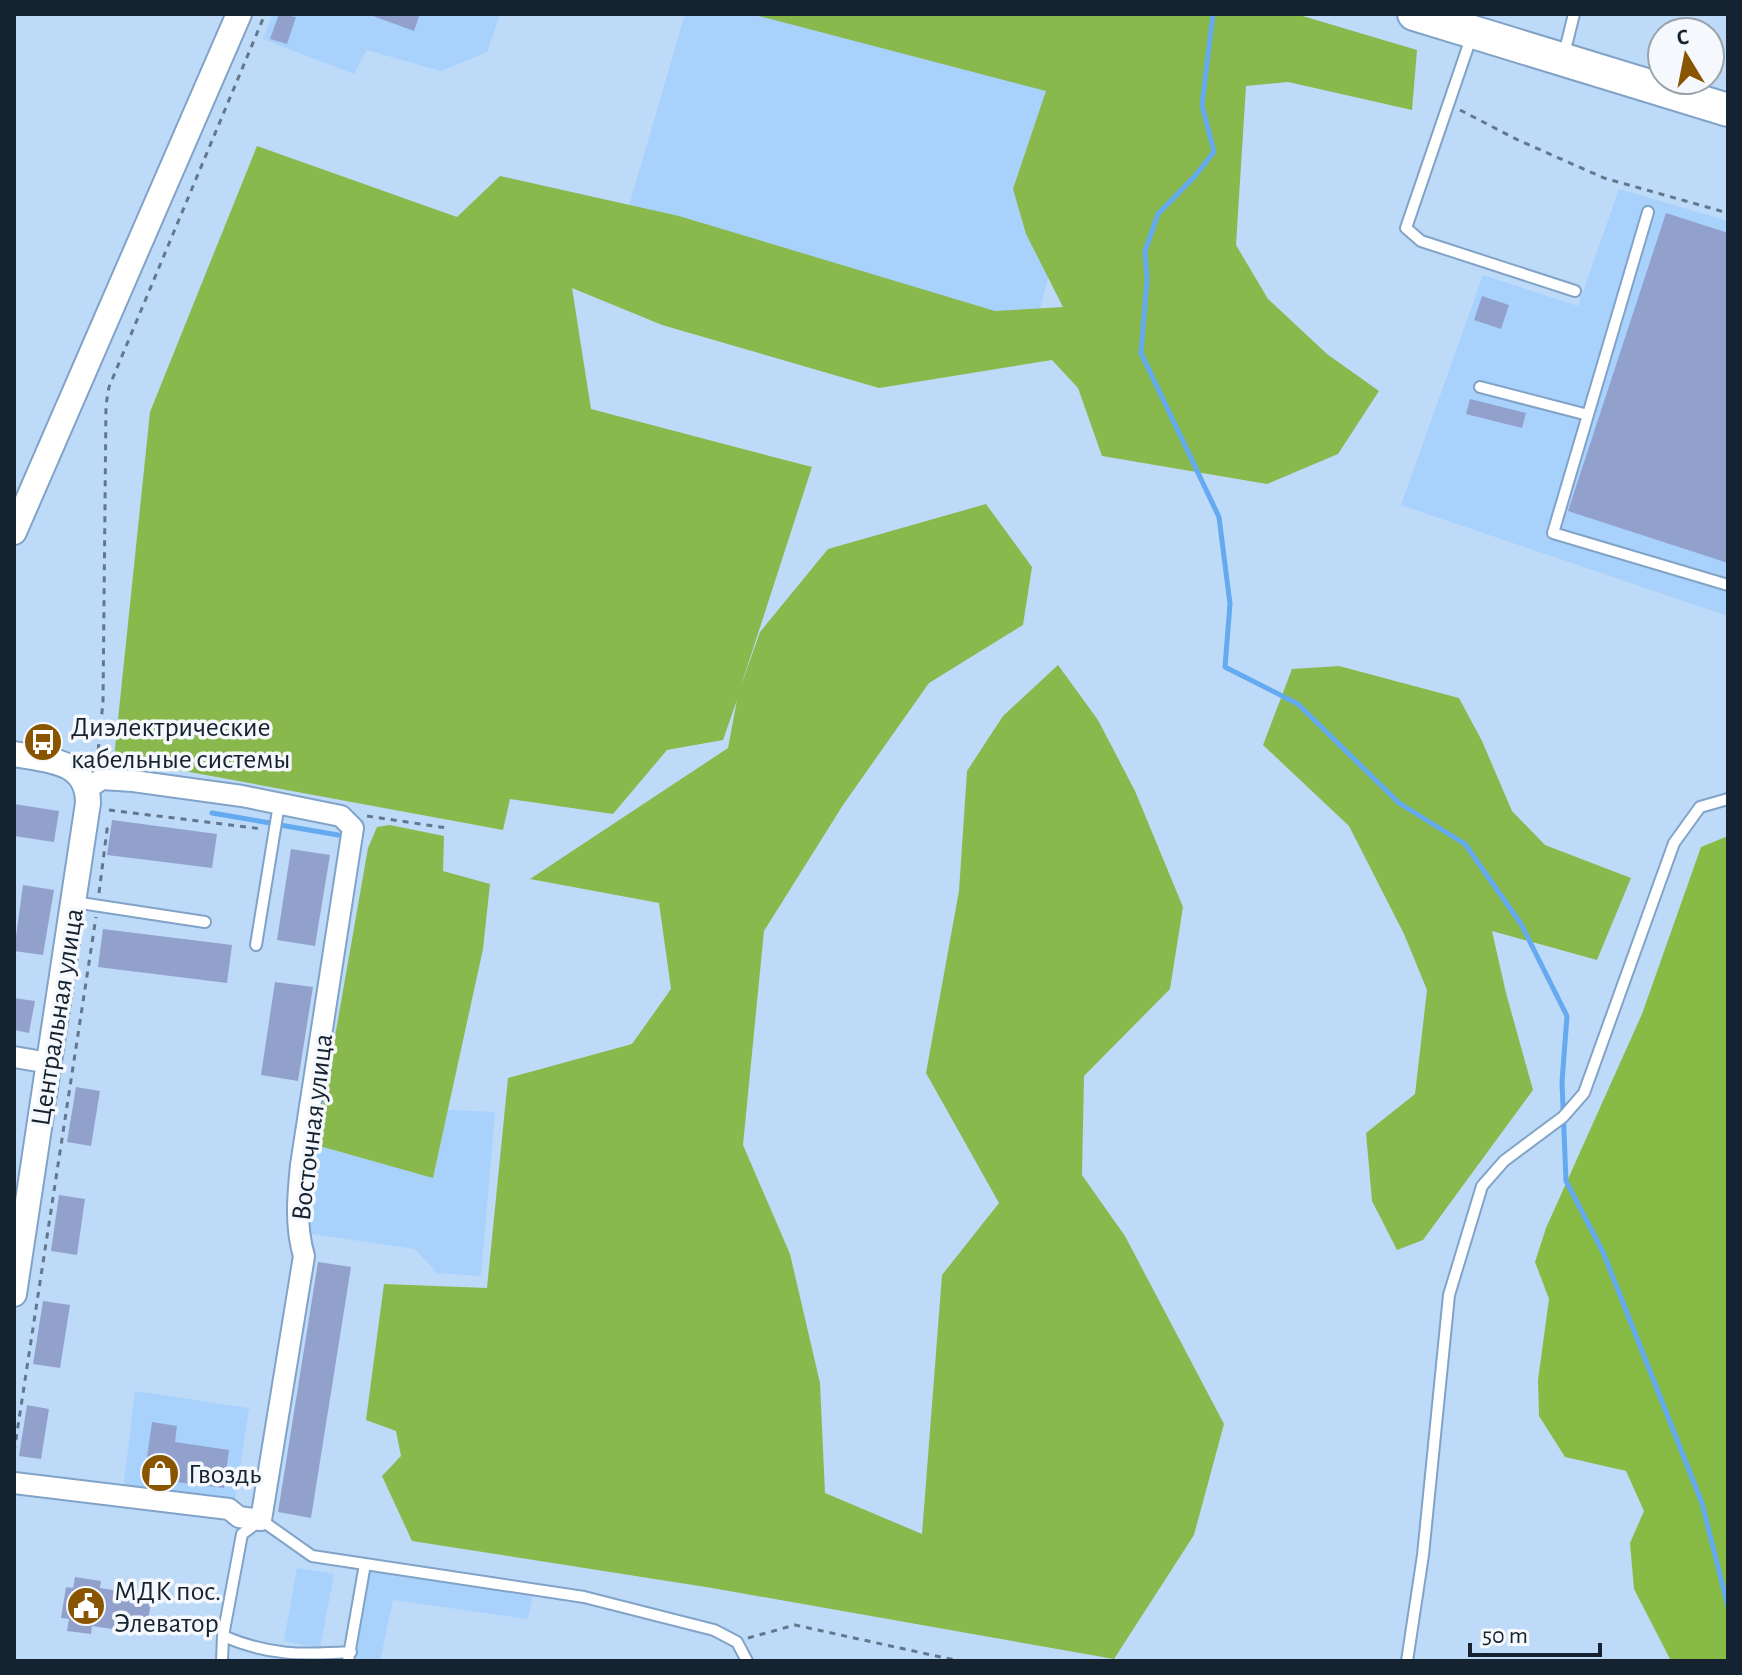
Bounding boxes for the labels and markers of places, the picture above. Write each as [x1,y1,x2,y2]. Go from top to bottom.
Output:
place label: Диэлектрические кабельные системы [71,714,291,774]
bus stop icon: Диэлектрические кабельные системы [22,721,64,763]
shop icon: Гвоздь [139,1452,181,1494]
place label: Гвоздь [188,1461,261,1489]
place label: МДК пос. Элеватор [114,1578,221,1638]
public building icon: МДК пос. Элеватор [65,1585,107,1627]

